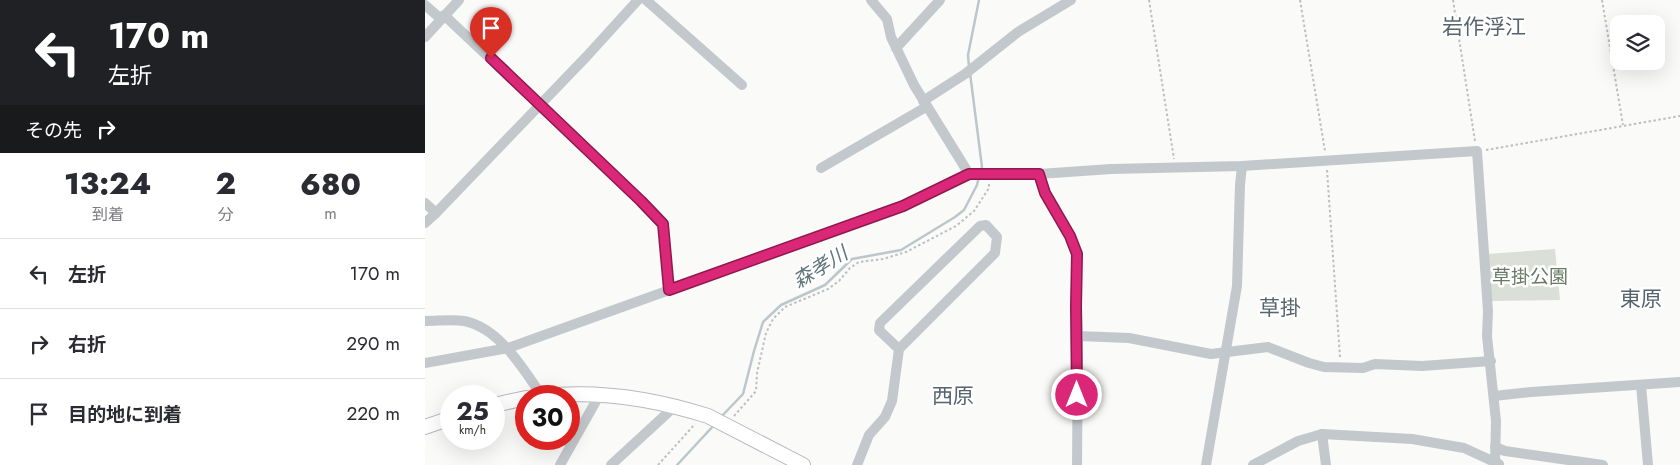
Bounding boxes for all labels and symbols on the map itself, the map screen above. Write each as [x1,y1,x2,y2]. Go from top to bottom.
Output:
pin [470,7,512,58]
district label: 岩作浮江 [1442,12,1526,42]
water label: 森孝川 [787,238,855,296]
park label: 草掛公園 [1492,263,1568,290]
district label: 東原 [1620,284,1662,314]
district label: 草掛 [1259,293,1301,323]
position arrow [1050,368,1102,420]
district label: 西原 [932,381,974,411]
speed limit sign: 30 [515,385,580,450]

